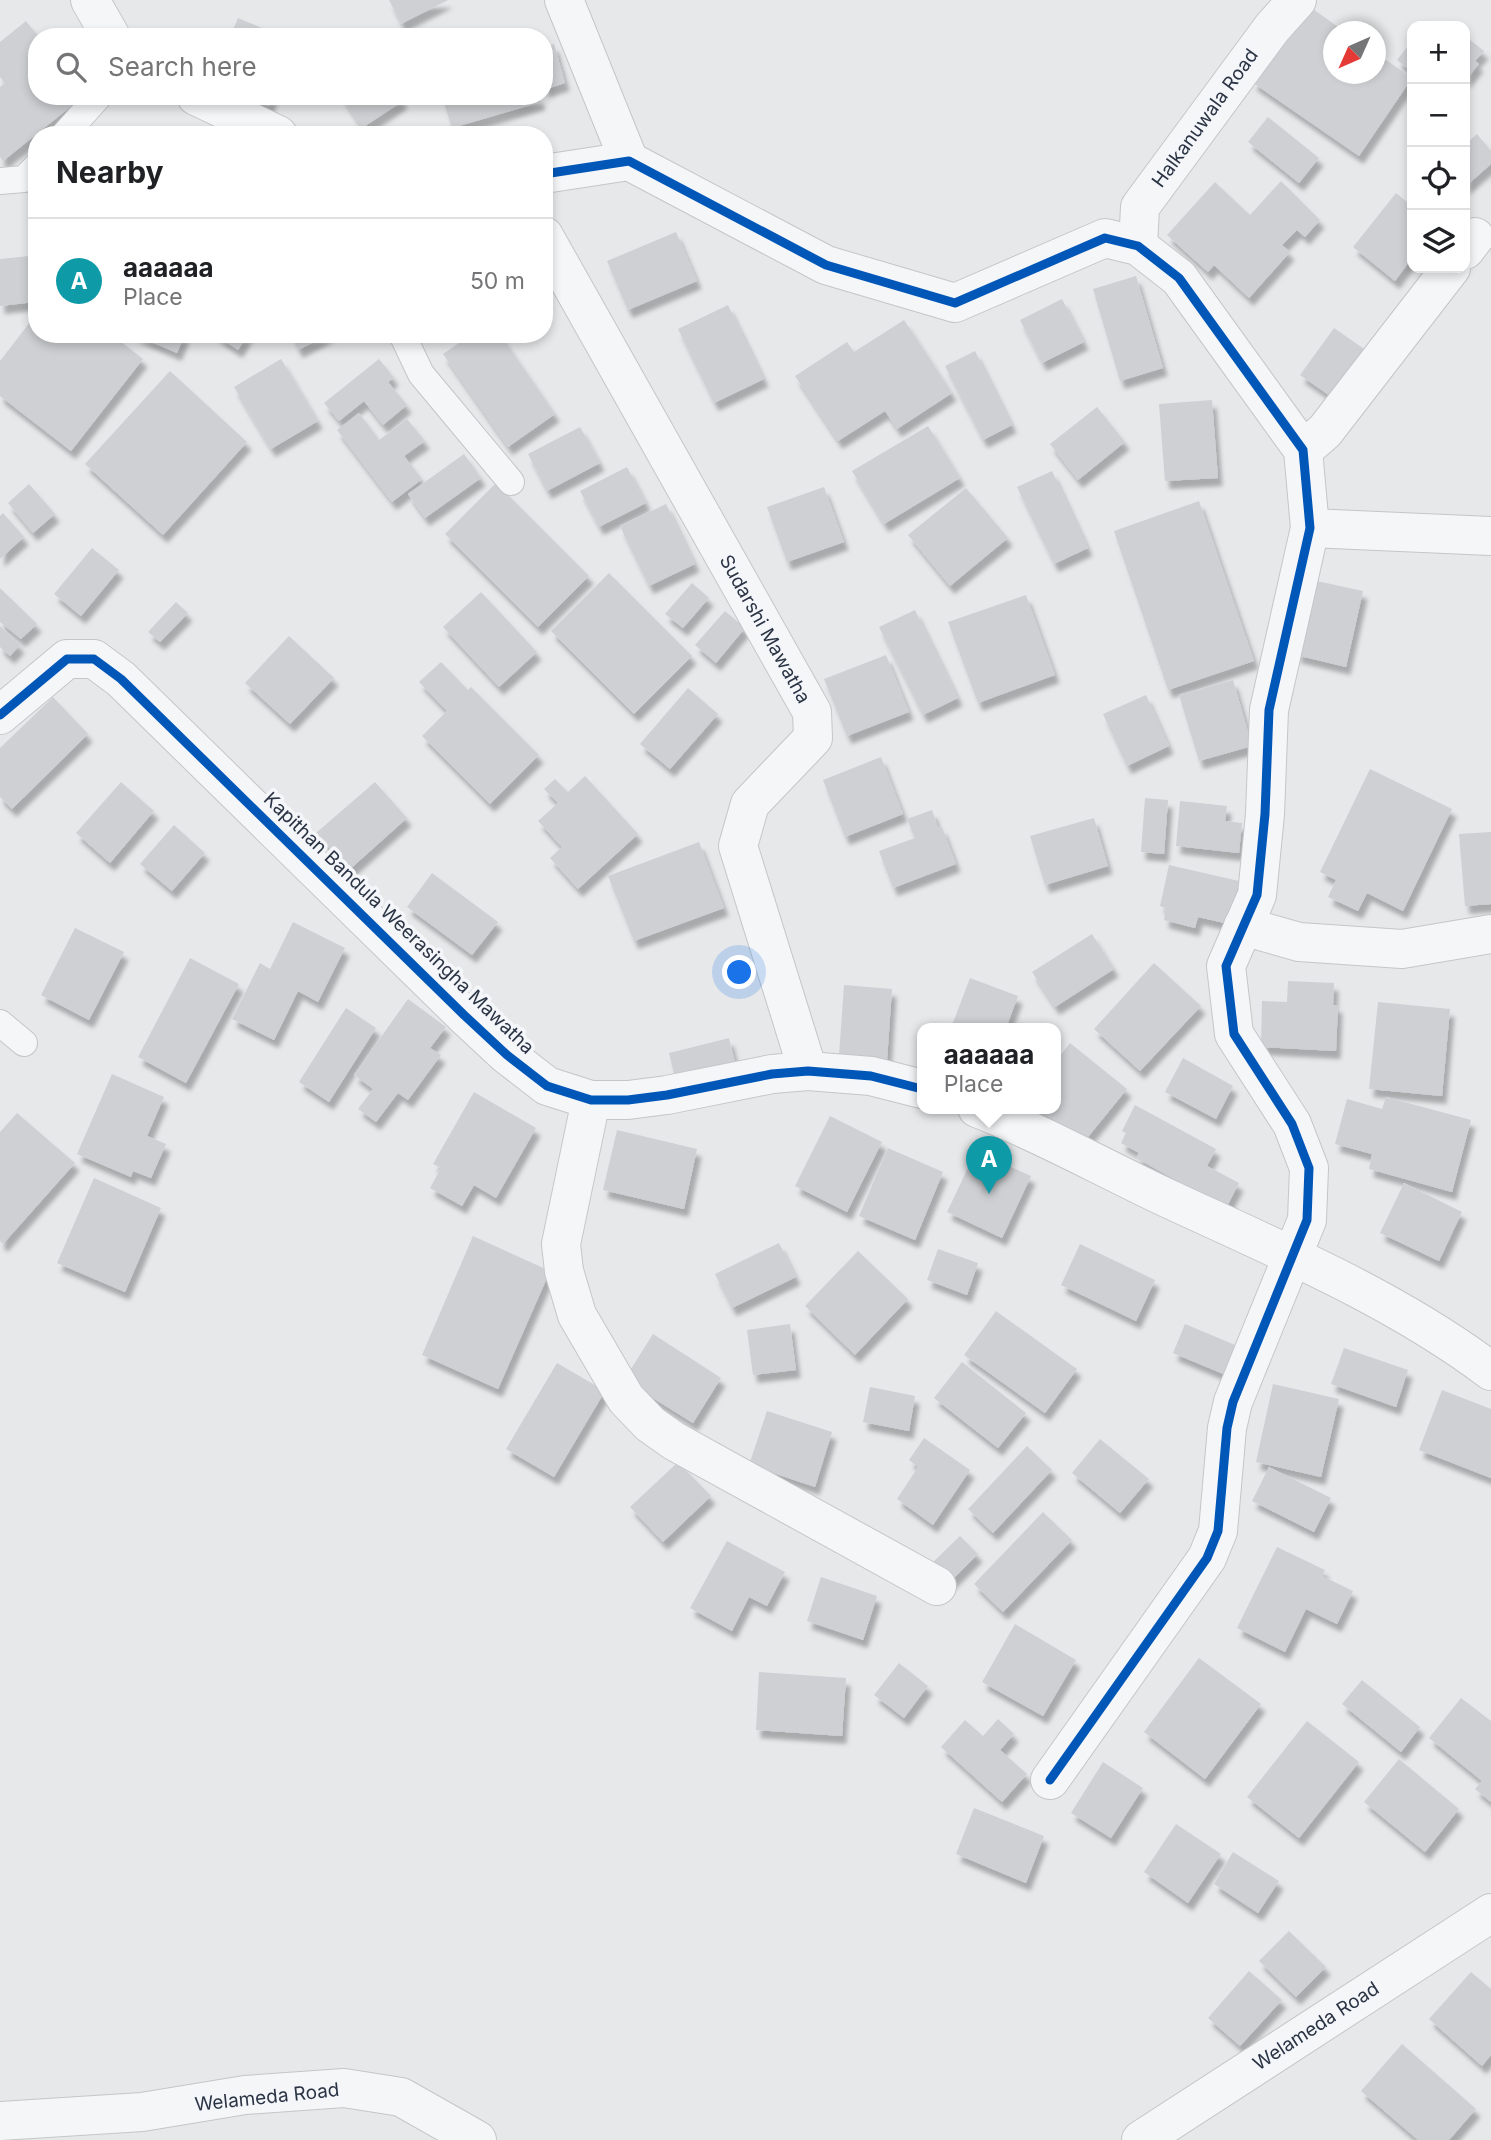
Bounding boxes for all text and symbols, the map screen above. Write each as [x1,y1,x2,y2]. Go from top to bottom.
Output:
north arrow [1323,21,1386,84]
map controls [1407,21,1470,273]
button: + [1407,21,1470,84]
search box [28,28,553,105]
street label: Halkanuwala Road [1147,44,1263,192]
icon: search [52,48,90,86]
text: Search here [108,51,257,82]
button: − [1407,84,1470,147]
button: locate [1407,147,1470,210]
text: Nearby [56,154,164,190]
button: layers [1407,210,1470,273]
text: aaaaaa [123,252,214,283]
text: A [70,267,88,295]
text: 50 m [470,267,525,295]
text: Place [123,283,183,311]
street label: Sudarshi Mawatha [715,551,815,707]
street label: Kapithan Bandula Weerasingha Mawatha [259,787,539,1059]
your location [722,955,756,989]
popup [917,1023,1061,1114]
text: aaaaaa [944,1039,1034,1070]
text: Place [944,1070,1003,1098]
pin: A [966,1136,1012,1194]
street label: Welameda Road [1249,1977,1383,2075]
street label: Welameda Road [194,2078,340,2116]

